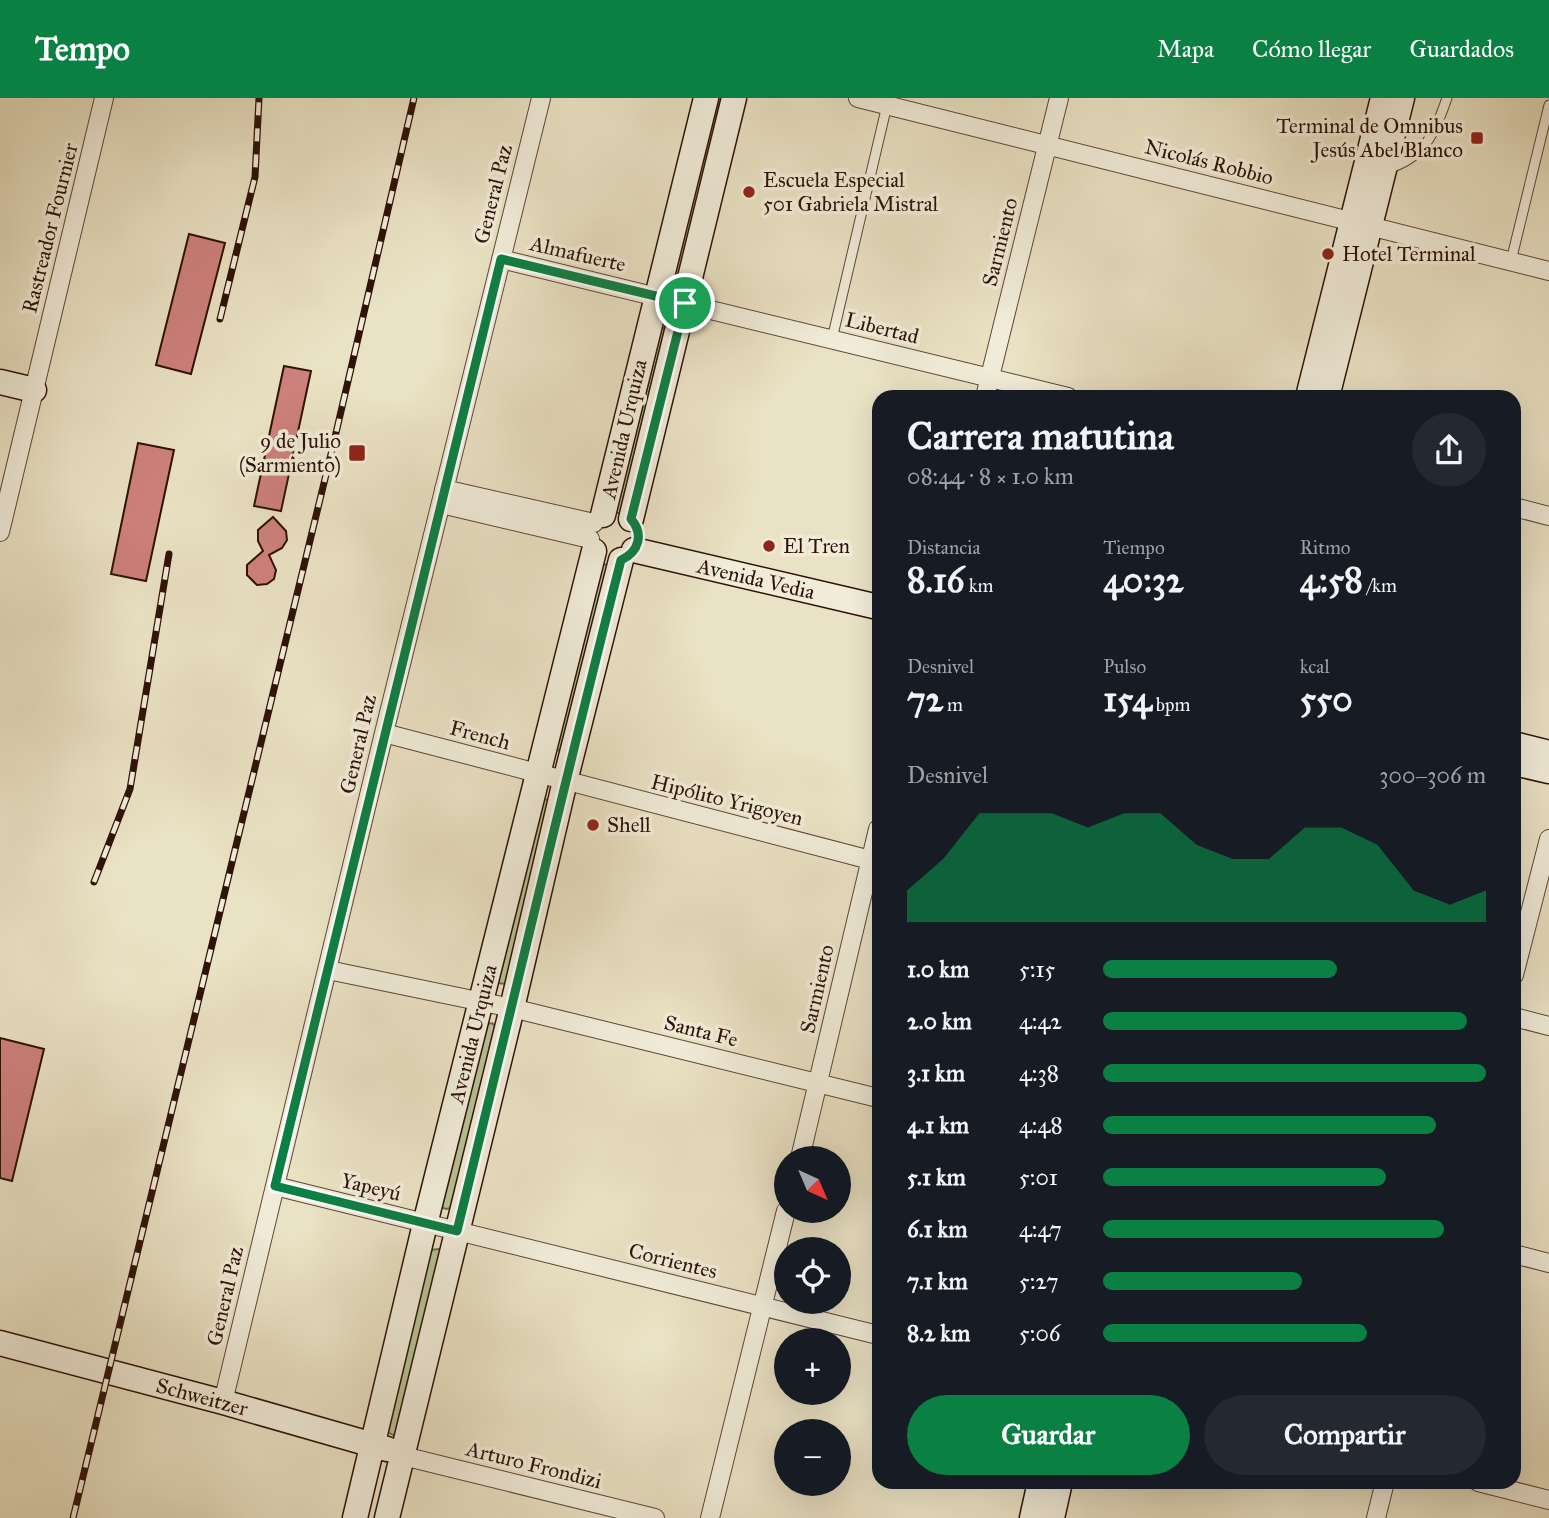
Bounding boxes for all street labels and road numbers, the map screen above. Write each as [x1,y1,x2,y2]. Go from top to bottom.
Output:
street label: Nicolás Robbio [1142,133,1276,191]
street label: Rastreador Fournier [16,140,84,316]
street label: General Paz [468,141,518,246]
street label: Sarmiento [976,195,1024,289]
street label: Almafuerte [527,230,629,278]
street label: Libertad [843,306,922,350]
street label: Avenida Urquiza [595,357,653,502]
street label: Avenida Vedia [694,553,817,605]
street label: General Paz [334,691,382,796]
street label: French [447,714,513,756]
street label: Hipólito Yrigoyen [648,769,806,831]
street label: Sarmiento [794,942,840,1036]
street label: Avenida Urquiza [443,962,503,1107]
street label: Santa Fe [661,1009,741,1053]
street label: Yapeyú [338,1167,404,1207]
street label: Corrientes [626,1237,720,1285]
street label: General Paz [201,1243,249,1348]
street label: Schweitzer [153,1372,251,1422]
street label: Arturo Frondizi [463,1435,605,1494]

